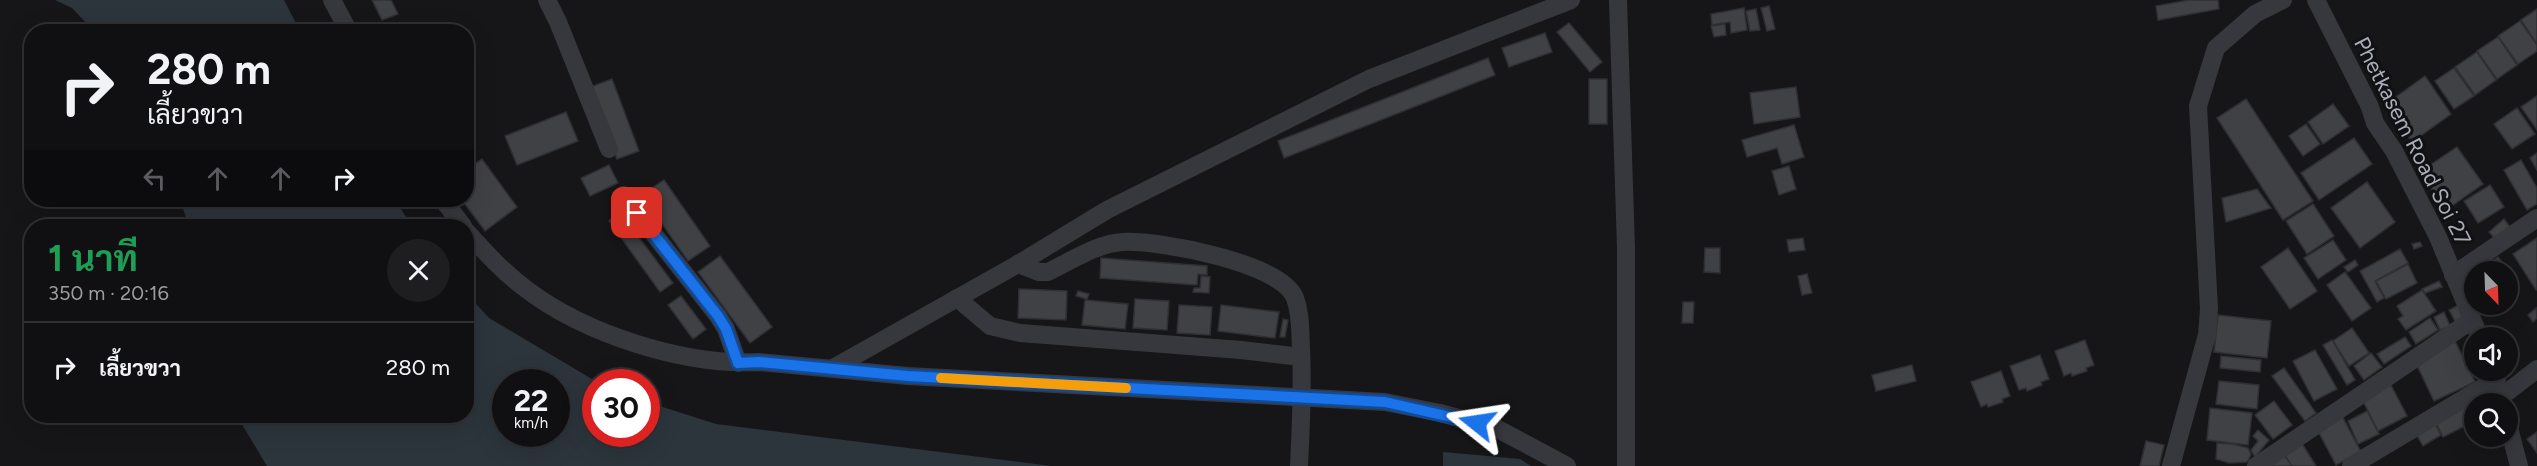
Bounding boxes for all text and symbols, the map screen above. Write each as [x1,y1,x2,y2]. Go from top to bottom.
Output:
street label: Phetkasem Road Soi 27 [2348,32,2477,250]
text: 280 m [147,44,271,95]
icon: right [48,48,126,126]
text: เลี้ยวขวา [147,98,243,131]
icon: left [138,162,171,195]
icon: ahead [201,162,234,195]
icon: ahead [264,162,297,195]
icon: right [327,162,360,195]
pin [611,187,662,238]
icon: arrive [620,196,653,229]
text: 1 นาที [48,237,138,280]
button: close [387,239,450,302]
north arrow [2464,261,2518,315]
map controls [2464,261,2518,447]
text: 350 m · 20:16 [48,281,169,305]
button: sound [2464,327,2518,381]
icon: right [48,351,81,384]
text: 280 m [386,354,450,381]
text: เลี้ยวขวา [99,355,181,382]
speed limit sign: 30 [582,369,660,447]
text: 22 [514,382,548,419]
position arrow [1445,391,1509,455]
button: search [2464,393,2518,447]
text: km/h [514,414,548,432]

